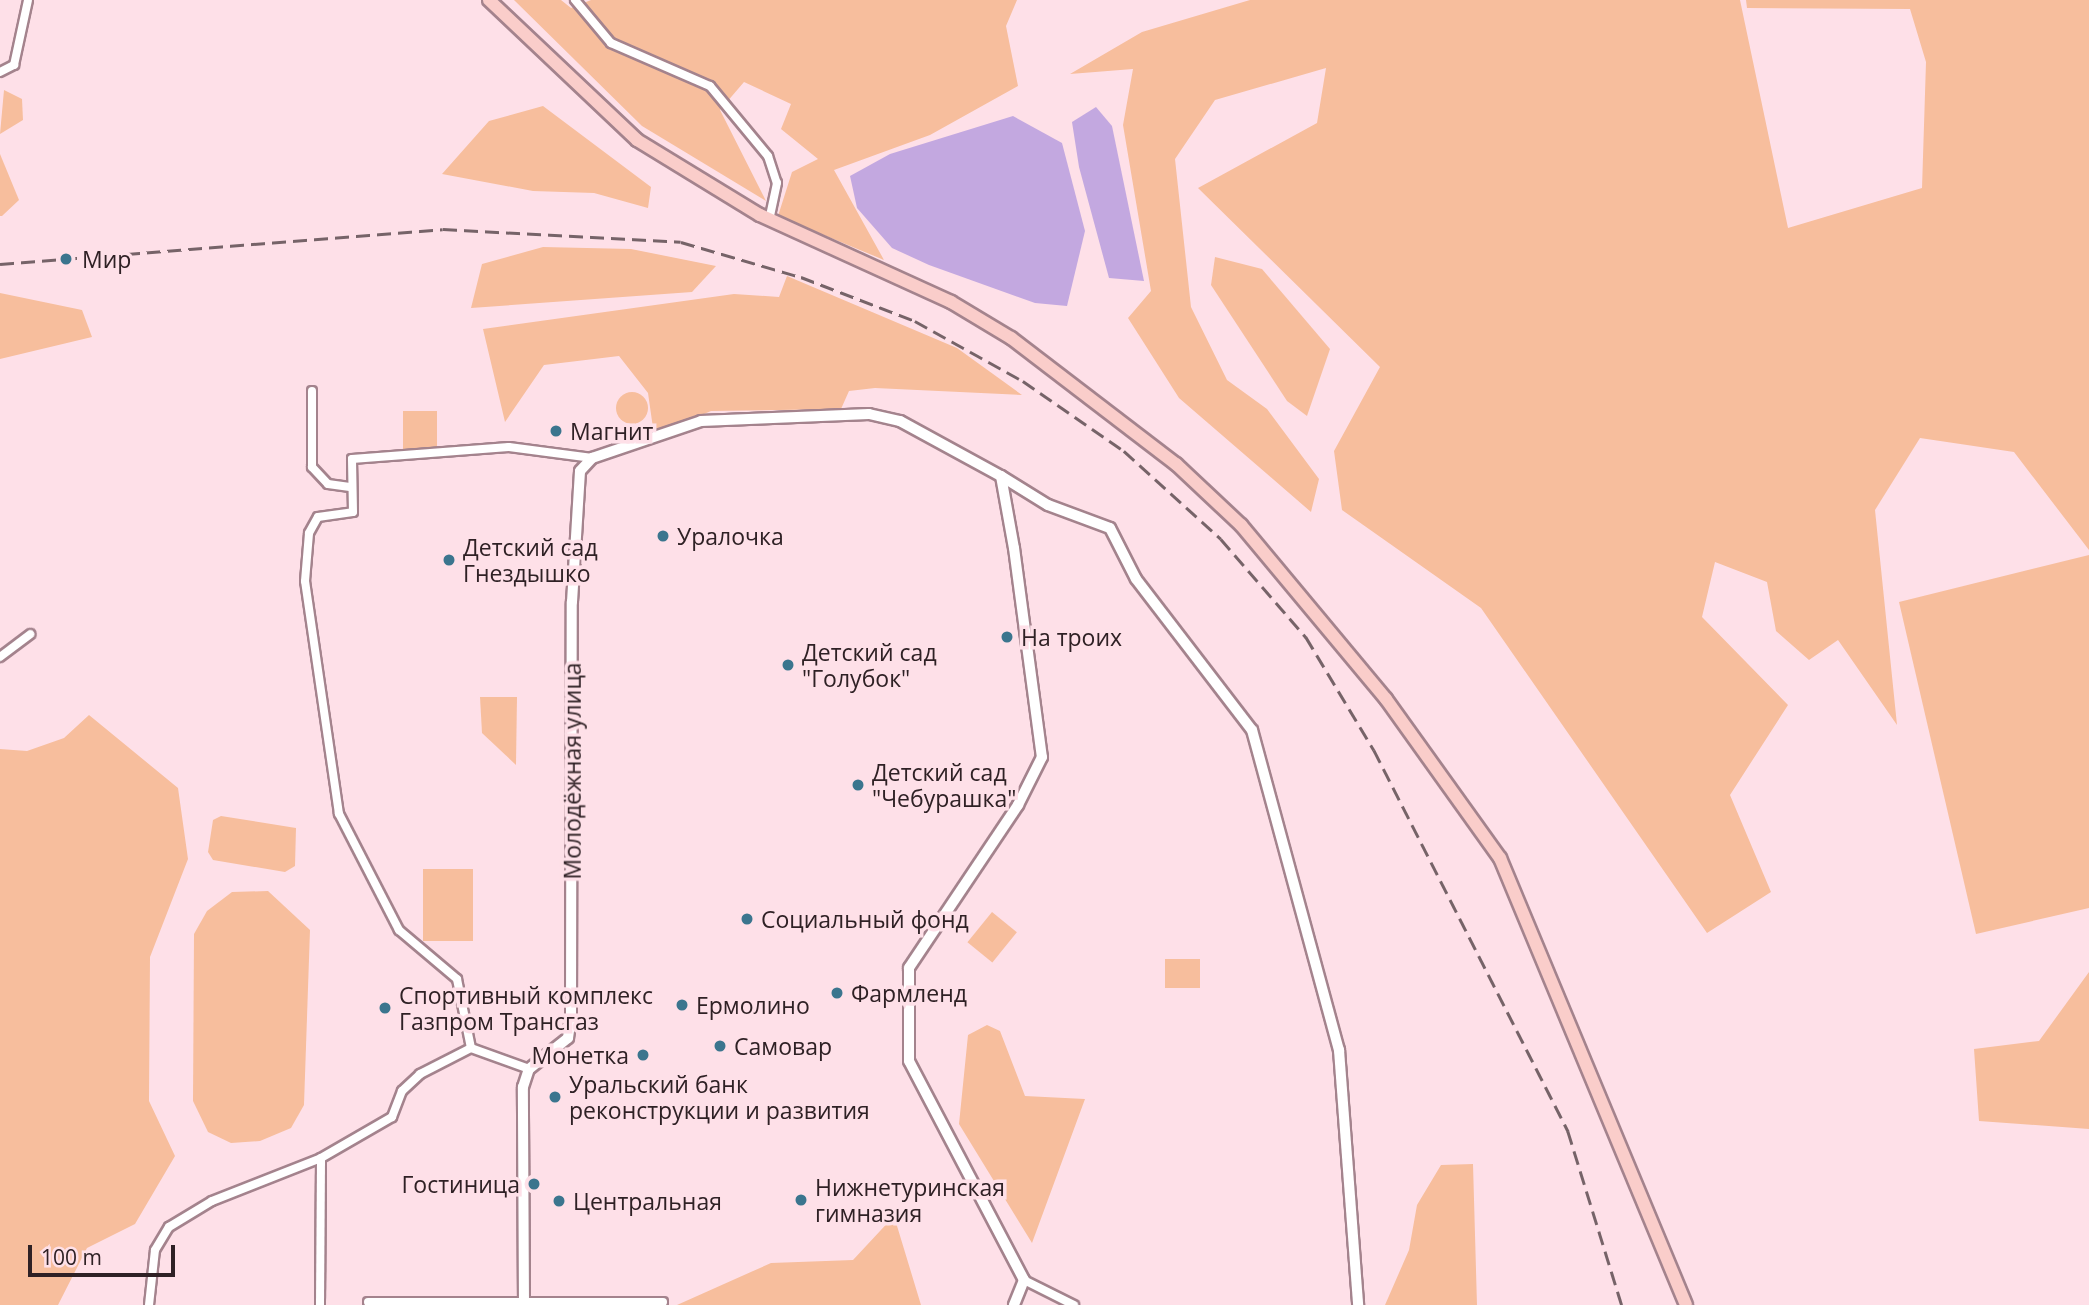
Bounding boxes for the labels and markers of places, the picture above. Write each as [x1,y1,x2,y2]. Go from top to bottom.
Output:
place label: Мир [82,245,131,273]
marker: Мир [56,249,76,269]
place label: Магнит [570,417,653,445]
marker: Магнит [548,423,564,439]
place label: Уралочка [677,522,784,550]
marker: Уралочка [655,528,671,544]
place label: Детский сад Гнездышко [463,533,598,587]
marker: Детский сад Гнездышко [441,552,457,568]
place label: На троих [1021,623,1122,651]
marker: На троих [999,629,1015,645]
place label: Детский сад "Голубок" [802,638,937,692]
marker: Детский сад "Голубок" [780,657,796,673]
place label: Детский сад "Чебурашка" [872,758,1016,812]
marker: Детский сад "Чебурашка" [850,777,866,793]
place label: Социальный фонд [761,905,969,933]
marker: Социальный фонд [739,911,755,927]
place label: Фармленд [851,979,967,1007]
place label: Спортивный комплекс Газпром Трансгаз [399,981,653,1035]
marker: Фармленд [829,985,845,1001]
place label: Ермолино [696,991,810,1019]
marker: Ермолино [674,997,690,1013]
marker: Спортивный комплекс Газпром Трансгаз [377,1000,393,1016]
place label: Самовар [734,1032,832,1060]
marker: Самовар [712,1038,728,1054]
place label: Монетка [532,1041,629,1069]
marker: Монетка [635,1047,651,1063]
place label: Уральский банк реконструкции и развития [569,1070,870,1124]
marker: Уральский банк реконструкции и развития [547,1089,563,1105]
place label: Гостиница [401,1170,520,1198]
place label: Нижнетуринская гимназия [815,1173,1005,1227]
marker: Гостиница [526,1176,542,1192]
place label: Центральная [573,1187,722,1215]
marker: Нижнетуринская гимназия [793,1192,809,1208]
marker: Центральная [551,1193,567,1209]

